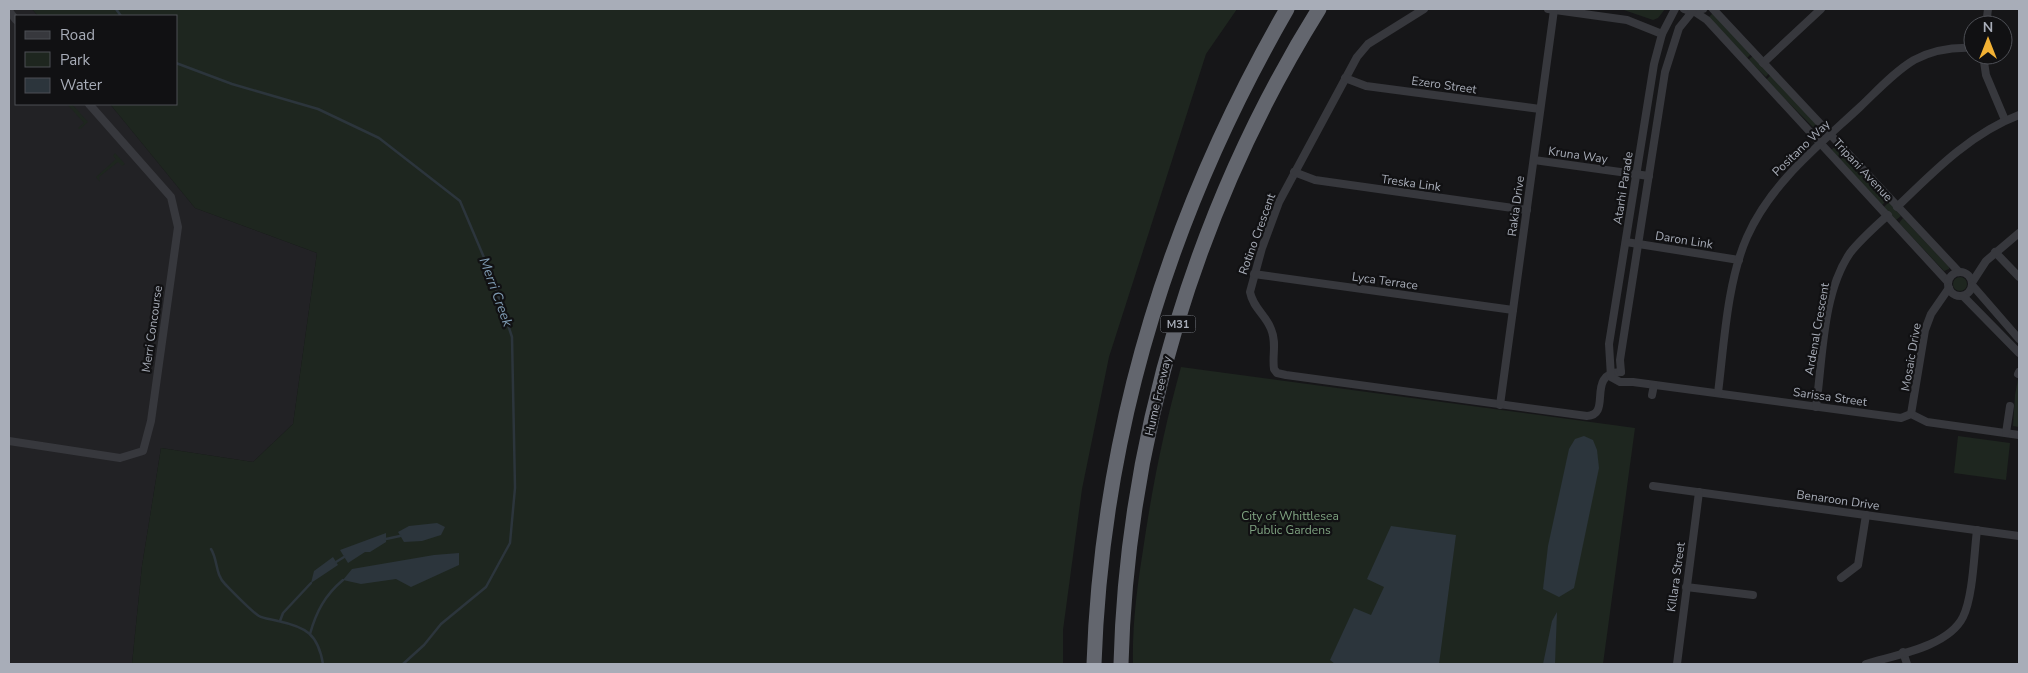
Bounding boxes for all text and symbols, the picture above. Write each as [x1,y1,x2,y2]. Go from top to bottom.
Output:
legend [15,15,178,105]
north arrow [1963,15,2013,65]
text: N [1983,18,1993,37]
text: Road [60,25,95,45]
text: Park [60,50,90,70]
street label: Ezero Street [1410,73,1478,98]
text: Water [60,75,103,95]
street label: Positano Way [1769,116,1834,180]
street label: Tripani Avenue [1830,135,1896,205]
street label: Kruna Way [1547,143,1610,167]
street label: Atarhi Parade [1609,150,1637,226]
street label: Treska Link [1380,171,1443,195]
street label: Rakia Drive [1504,175,1528,237]
street label: Rotino Crescent [1235,190,1279,277]
street label: Daron Link [1654,228,1715,253]
water label: Merri Creek [475,255,518,330]
street label: Lyca Terrace [1351,268,1419,294]
street label: Ardenal Crescent [1801,281,1833,376]
street label: Merri Concourse [138,285,166,373]
road number: M31 [1160,316,1196,332]
street label: Mosaic Drive [1897,322,1925,392]
street label: Hume Freeway [1141,354,1175,437]
street label: Sarissa Street [1792,384,1869,410]
street label: Benaroon Drive [1795,486,1881,514]
park label: City of Whittlesea Public Gardens [1241,508,1339,538]
street label: Killara Street [1663,540,1689,613]

